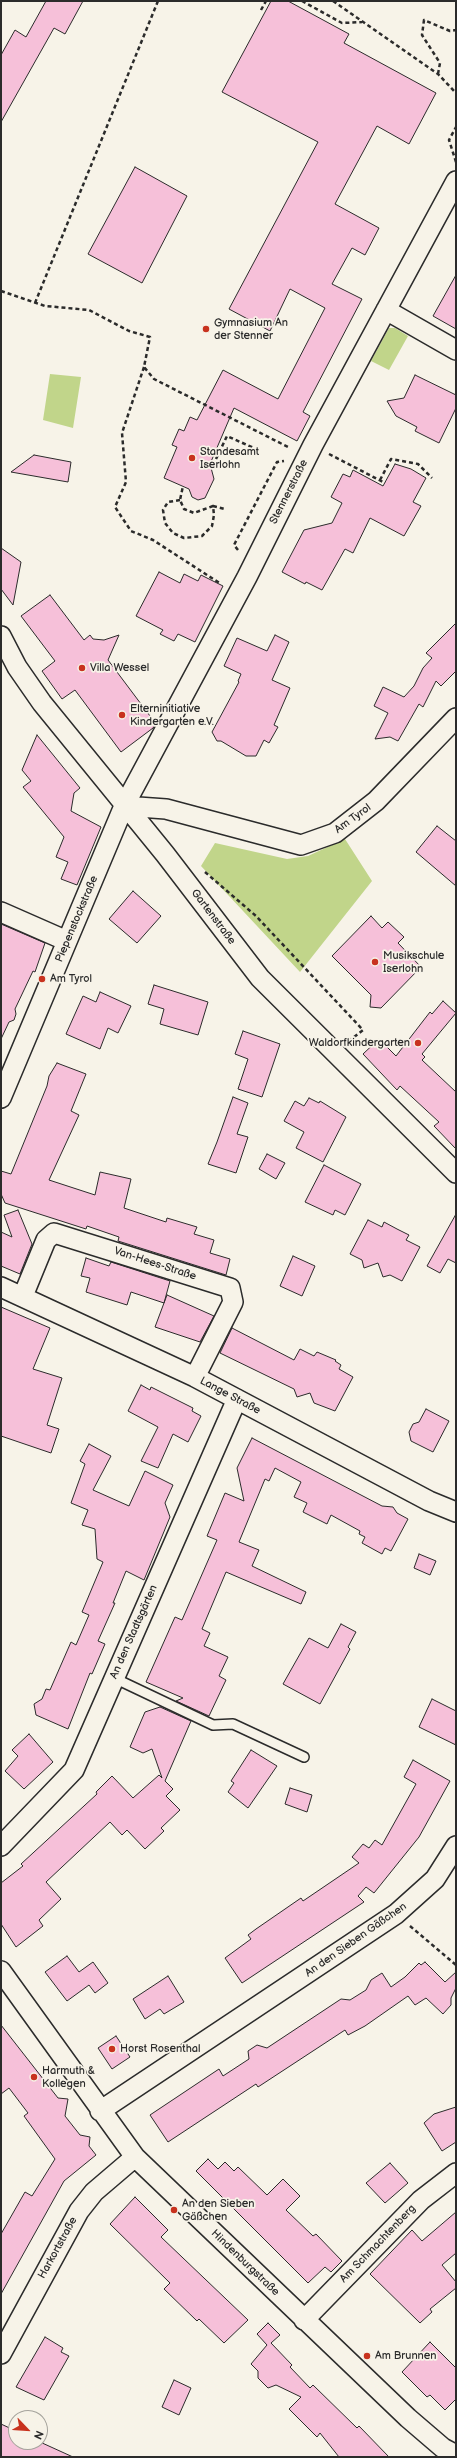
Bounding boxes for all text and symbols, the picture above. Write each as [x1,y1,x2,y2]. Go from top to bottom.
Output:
place label: Gymnasium An der Stenner [214,316,288,342]
marker: Gymnasium An der Stenner [201,324,211,334]
place label: Standesamt Iserlohn [200,445,259,471]
marker: Standesamt Iserlohn [187,453,197,463]
street label: Stennerstraße [267,458,311,526]
place label: Villa Wessel [90,661,149,675]
marker: Villa Wessel [77,663,87,673]
place label: Elterninitiative Kindergarten e.V. [130,702,214,728]
marker: Elterninitiative Kindergarten e.V. [117,710,127,720]
street label: Am Tyrol [332,801,374,837]
street label: Piepenstockstraße [53,874,101,964]
street label: Gartenstraße [188,887,238,947]
place label: Musikschule Iserlohn [383,949,444,975]
marker: Musikschule Iserlohn [370,957,380,967]
place label: Am Tyrol [50,972,92,986]
marker: Am Tyrol [37,974,47,984]
place label: Waldorfkindergarten [309,1036,410,1050]
marker: Waldorfkindergarten [413,1038,423,1048]
street label: Van-Hees-Straße [112,1244,198,1284]
street label: Lange Straße [197,1374,263,1418]
street label: An den Stadtsgärten [107,1583,161,1681]
street label: An den Sieben Gäßchen [303,1900,409,1980]
place label: Horst Rosenthal [120,2042,200,2056]
marker: Horst Rosenthal [107,2044,117,2054]
place label: Harmuth & Kollegen [42,2064,95,2090]
marker: Harmuth & Kollegen [29,2072,39,2082]
place label: An den Sieben Gäßchen [182,2197,255,2223]
street label: Am Schmachtenberg [337,2202,419,2286]
marker: An den Sieben Gäßchen [169,2205,179,2215]
street label: Harkortstraße [36,2215,80,2281]
street label: Hindenburgstraße [208,2227,282,2299]
place label: Am Brunnen [375,2349,437,2363]
marker: Am Brunnen [362,2351,372,2361]
north arrow [8,2410,48,2450]
text: N [31,2428,46,2441]

